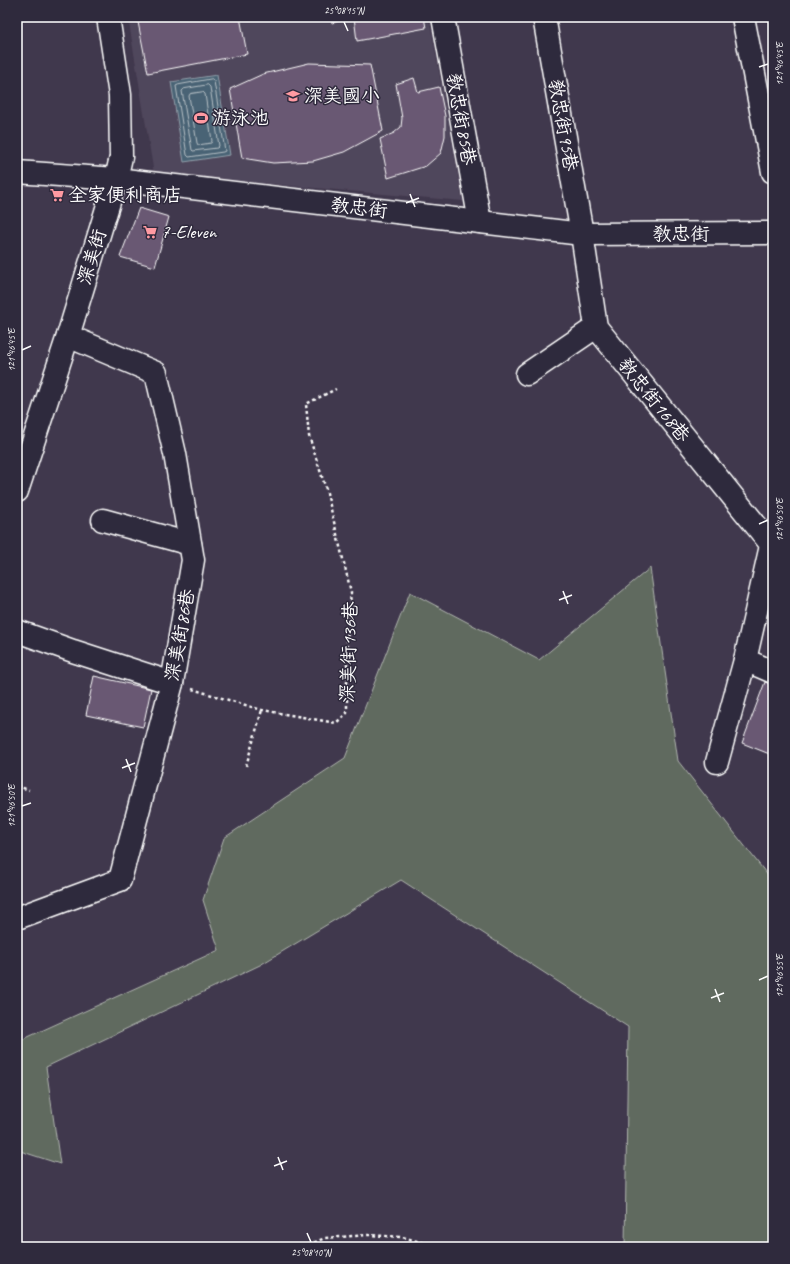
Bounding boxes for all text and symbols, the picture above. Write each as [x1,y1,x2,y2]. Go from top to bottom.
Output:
text: 25°08'15"N [324,4,366,17]
text: 121°46'45"E [773,41,786,86]
street label: 教忠街85巷 [441,71,481,167]
street label: 教忠街95巷 [543,77,583,173]
place label: 深美國小 [304,84,380,108]
school or university icon: 深美國小 [285,88,301,104]
place label: 游泳池 [212,106,269,130]
sports icon: 游泳池 [193,110,209,126]
place label: 全家便利商店 [68,183,182,207]
supermarket icon: 全家便利商店 [49,187,65,203]
street label: 教忠街 [329,193,389,223]
place label: 7-Eleven [161,220,218,244]
street label: 教忠街 [652,222,710,246]
supermarket icon: 7-Eleven [142,224,158,240]
street label: 深美街 [72,226,112,288]
text: 121°46'45"E [5,327,18,372]
street label: 教忠街168巷 [613,353,695,447]
text: 121°46'50"E [773,497,786,542]
street label: 深美街86巷 [160,587,200,683]
street label: 深美街136巷 [335,601,363,703]
text: 121°46'50"E [5,783,18,828]
text: 121°46'55"E [773,953,786,998]
text: 25°08'10"N [291,1246,333,1259]

